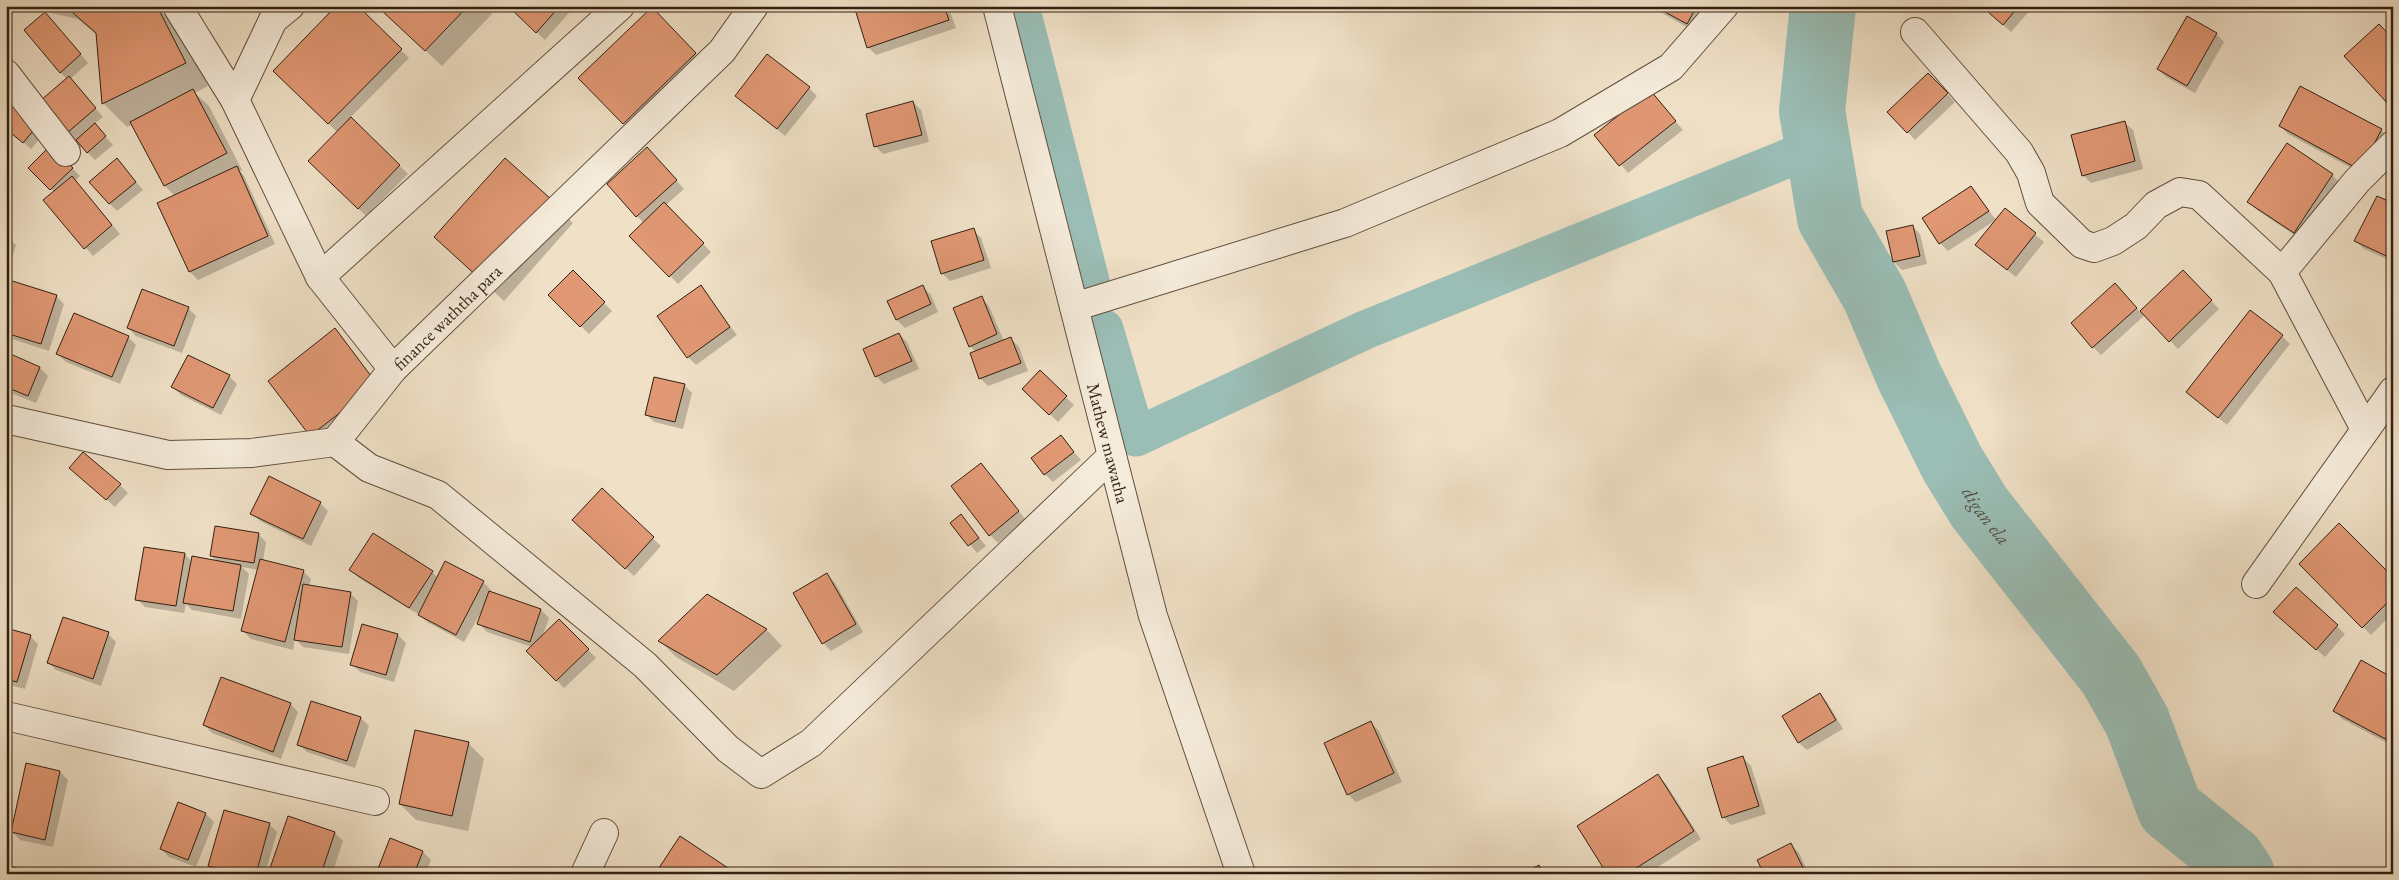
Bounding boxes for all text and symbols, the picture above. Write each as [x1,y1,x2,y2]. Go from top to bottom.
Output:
street label: finance waththa para [388,259,507,375]
street label: Mathew mawatha [1082,380,1135,506]
water label: digan ela [1957,482,2016,550]

